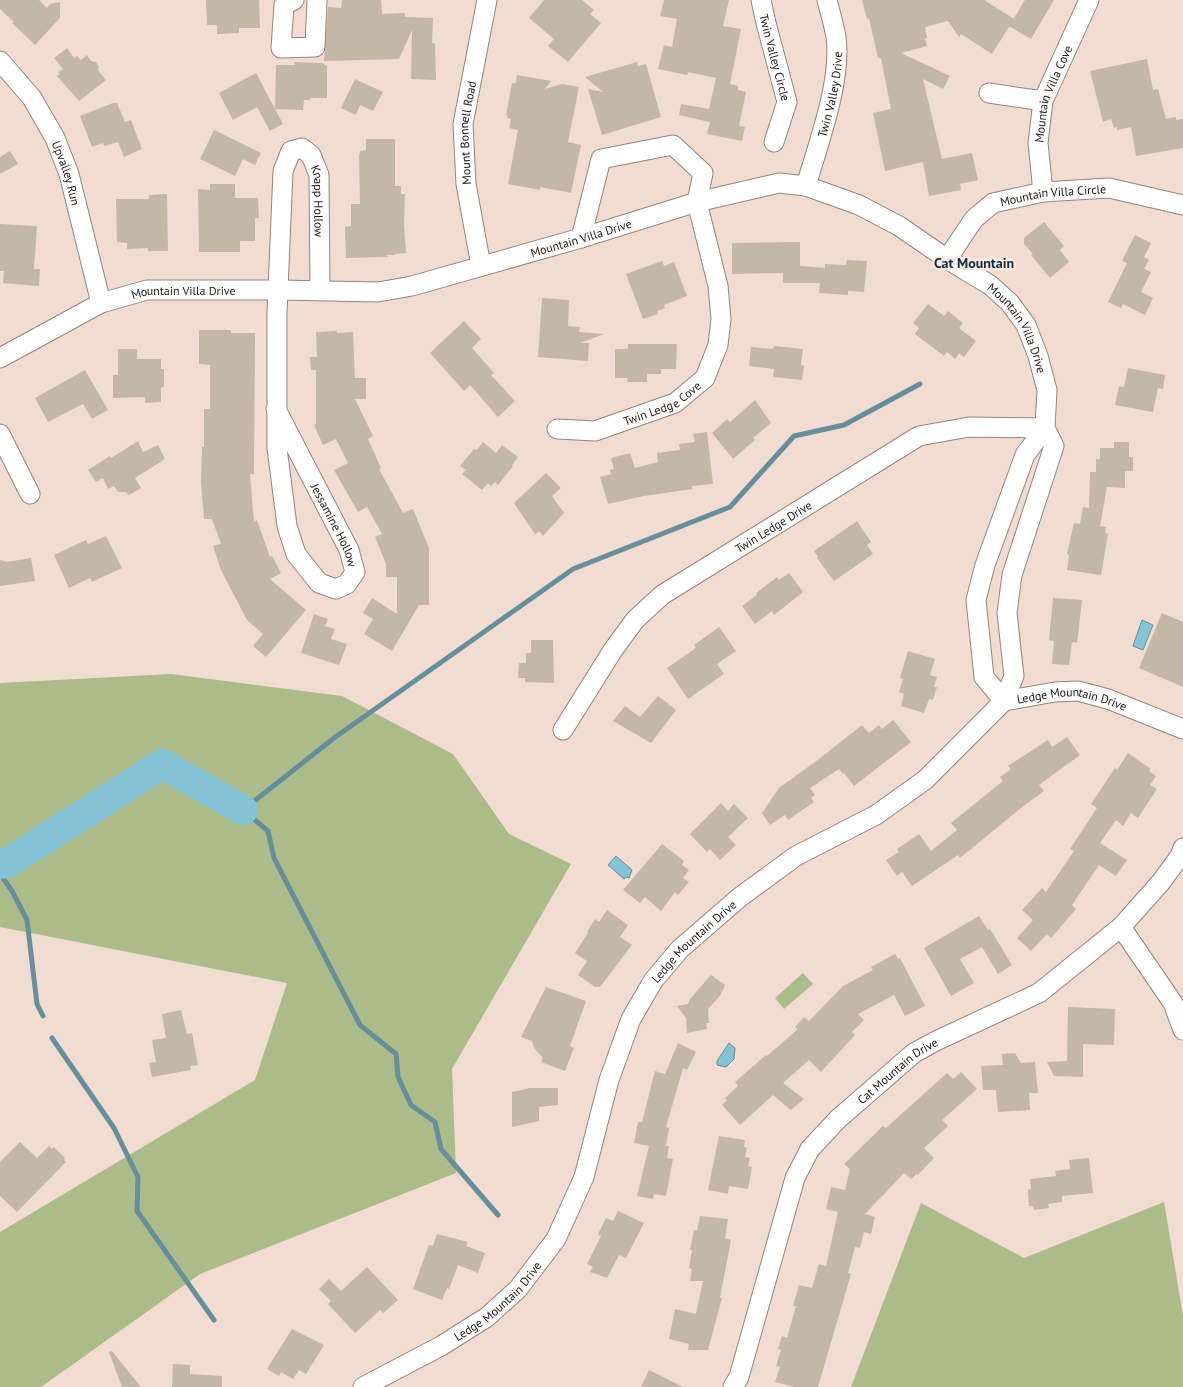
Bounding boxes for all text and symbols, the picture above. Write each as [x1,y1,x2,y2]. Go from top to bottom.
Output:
street label: Twin Valley Circle [757,12,794,102]
street label: Mountain Villa Cove [1031,43,1075,143]
street label: Twin Valley Drive [814,51,844,139]
street label: Mount Bonnell Road [455,79,479,185]
street label: Upvalley Run [49,138,84,207]
street label: Knapp Hollow [308,163,327,237]
street label: Mountain Villa Circle [999,181,1107,209]
street label: Mountain Villa Drive [528,215,633,260]
district label: Cat Mountain [934,254,1014,272]
street label: Mountain Villa Drive [985,279,1050,375]
street label: Mountain Villa Drive [129,283,236,302]
street label: Twin Ledge Cove [621,377,704,428]
street label: Jessamine Hollow [308,480,361,568]
street label: Twin Ledge Drive [732,497,814,556]
street label: Ledge Mountain Drive [1016,683,1129,713]
street label: Ledge Mountain Drive [648,896,739,985]
street label: Cat Mountain Drive [854,1034,940,1107]
street label: Ledge Mountain Drive [451,1258,544,1344]

